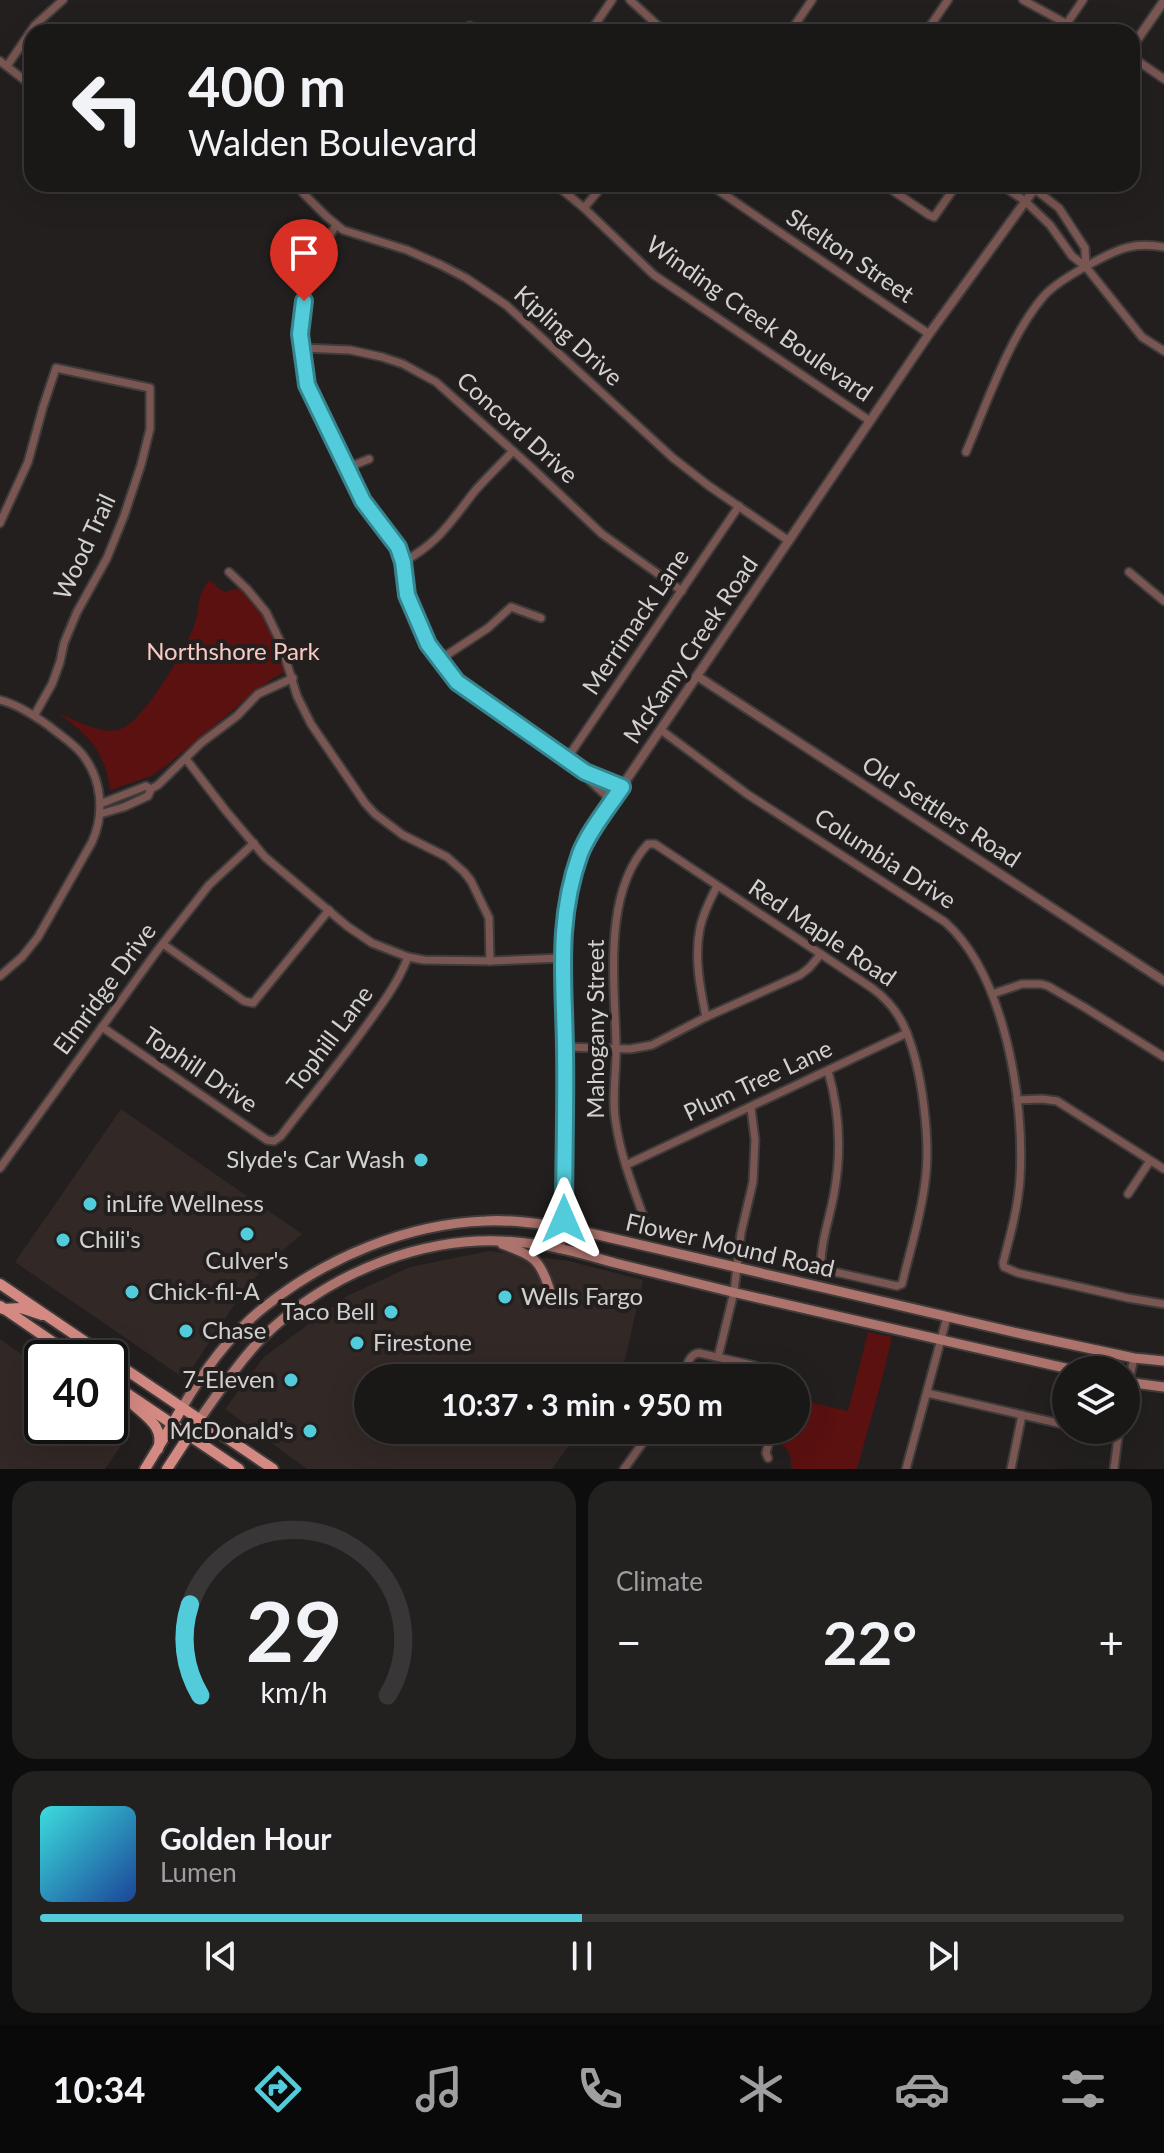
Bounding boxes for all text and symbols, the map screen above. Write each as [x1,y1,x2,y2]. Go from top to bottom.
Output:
text: 400 m [188,52,346,119]
icon: left [56,56,160,160]
text: Walden Boulevard [188,120,477,164]
street label: Skelton Street [782,201,920,308]
pin [270,219,338,301]
street label: Winding Creek Boulevard [641,229,878,407]
icon: arrive [282,231,326,275]
street label: Kipling Drive [509,279,629,391]
street label: Concord Drive [452,365,584,489]
street label: Wood Trail [47,489,121,604]
street label: Merrimack Lane [575,543,694,700]
street label: McKamy Creek Road [616,550,763,748]
park label: Northshore Park [146,636,321,665]
street label: Old Settlers Road [857,749,1026,873]
street label: Columbia Drive [810,801,962,914]
street label: Red Maple Road [744,872,902,992]
street label: Elmridge Drive [46,917,161,1060]
street label: Mahogany Street [580,939,609,1119]
street label: Tophill Lane [280,979,378,1097]
street label: Tophill Drive [138,1020,264,1118]
street label: Plum Tree Lane [679,1033,836,1127]
place label: Slyde's Car Wash [226,1144,405,1173]
marker: Slyde's Car Wash [412,1151,430,1169]
position arrow [522,1177,606,1261]
place label: inLife Wellness [106,1188,264,1217]
marker: inLife Wellness [81,1195,99,1213]
street label: Flower Mound Road [623,1206,838,1283]
place label: Chili's [79,1224,141,1253]
marker: Culver's [238,1225,256,1243]
marker: Chili's [54,1231,72,1249]
place label: Culver's [205,1245,289,1274]
place label: Chick-fil-A [148,1276,261,1305]
place label: Wells Fargo [521,1281,643,1310]
marker: Chick-fil-A [123,1283,141,1301]
marker: Wells Fargo [496,1288,514,1306]
place label: Taco Bell [281,1296,375,1325]
marker: Taco Bell [382,1303,400,1321]
place label: Chase [202,1315,266,1344]
marker: Chase [177,1322,195,1340]
place label: Firestone [373,1327,472,1356]
marker: Firestone [348,1334,366,1352]
speed limit sign: 40 [24,1340,128,1444]
map controls [1052,1356,1140,1444]
button: layers [1052,1356,1140,1444]
place label: 7-Eleven [182,1364,275,1393]
marker: 7-Eleven [282,1371,300,1389]
text: 10:37 · 3 min · 950 m [441,1386,723,1422]
place label: McDonald's [170,1415,294,1444]
marker: McDonald's [301,1422,319,1440]
text: Climate [616,1565,703,1597]
text: 29 [246,1580,342,1680]
text: 22° [823,1606,917,1678]
text: − [616,1616,642,1668]
text: + [1098,1616,1124,1668]
text: km/h [261,1675,327,1709]
text: Golden Hour [160,1820,332,1856]
text: Lumen [160,1856,237,1888]
icon: previous [199,1934,243,1978]
icon: pause [560,1934,604,1978]
icon: next [921,1934,965,1978]
icon: directions [250,2061,306,2117]
icon: music [411,2061,467,2117]
icon: phone [572,2061,628,2117]
icon: climate [733,2061,789,2117]
icon: car [894,2061,950,2117]
icon: filters [1055,2061,1111,2117]
text: 10:34 [53,2067,145,2111]

